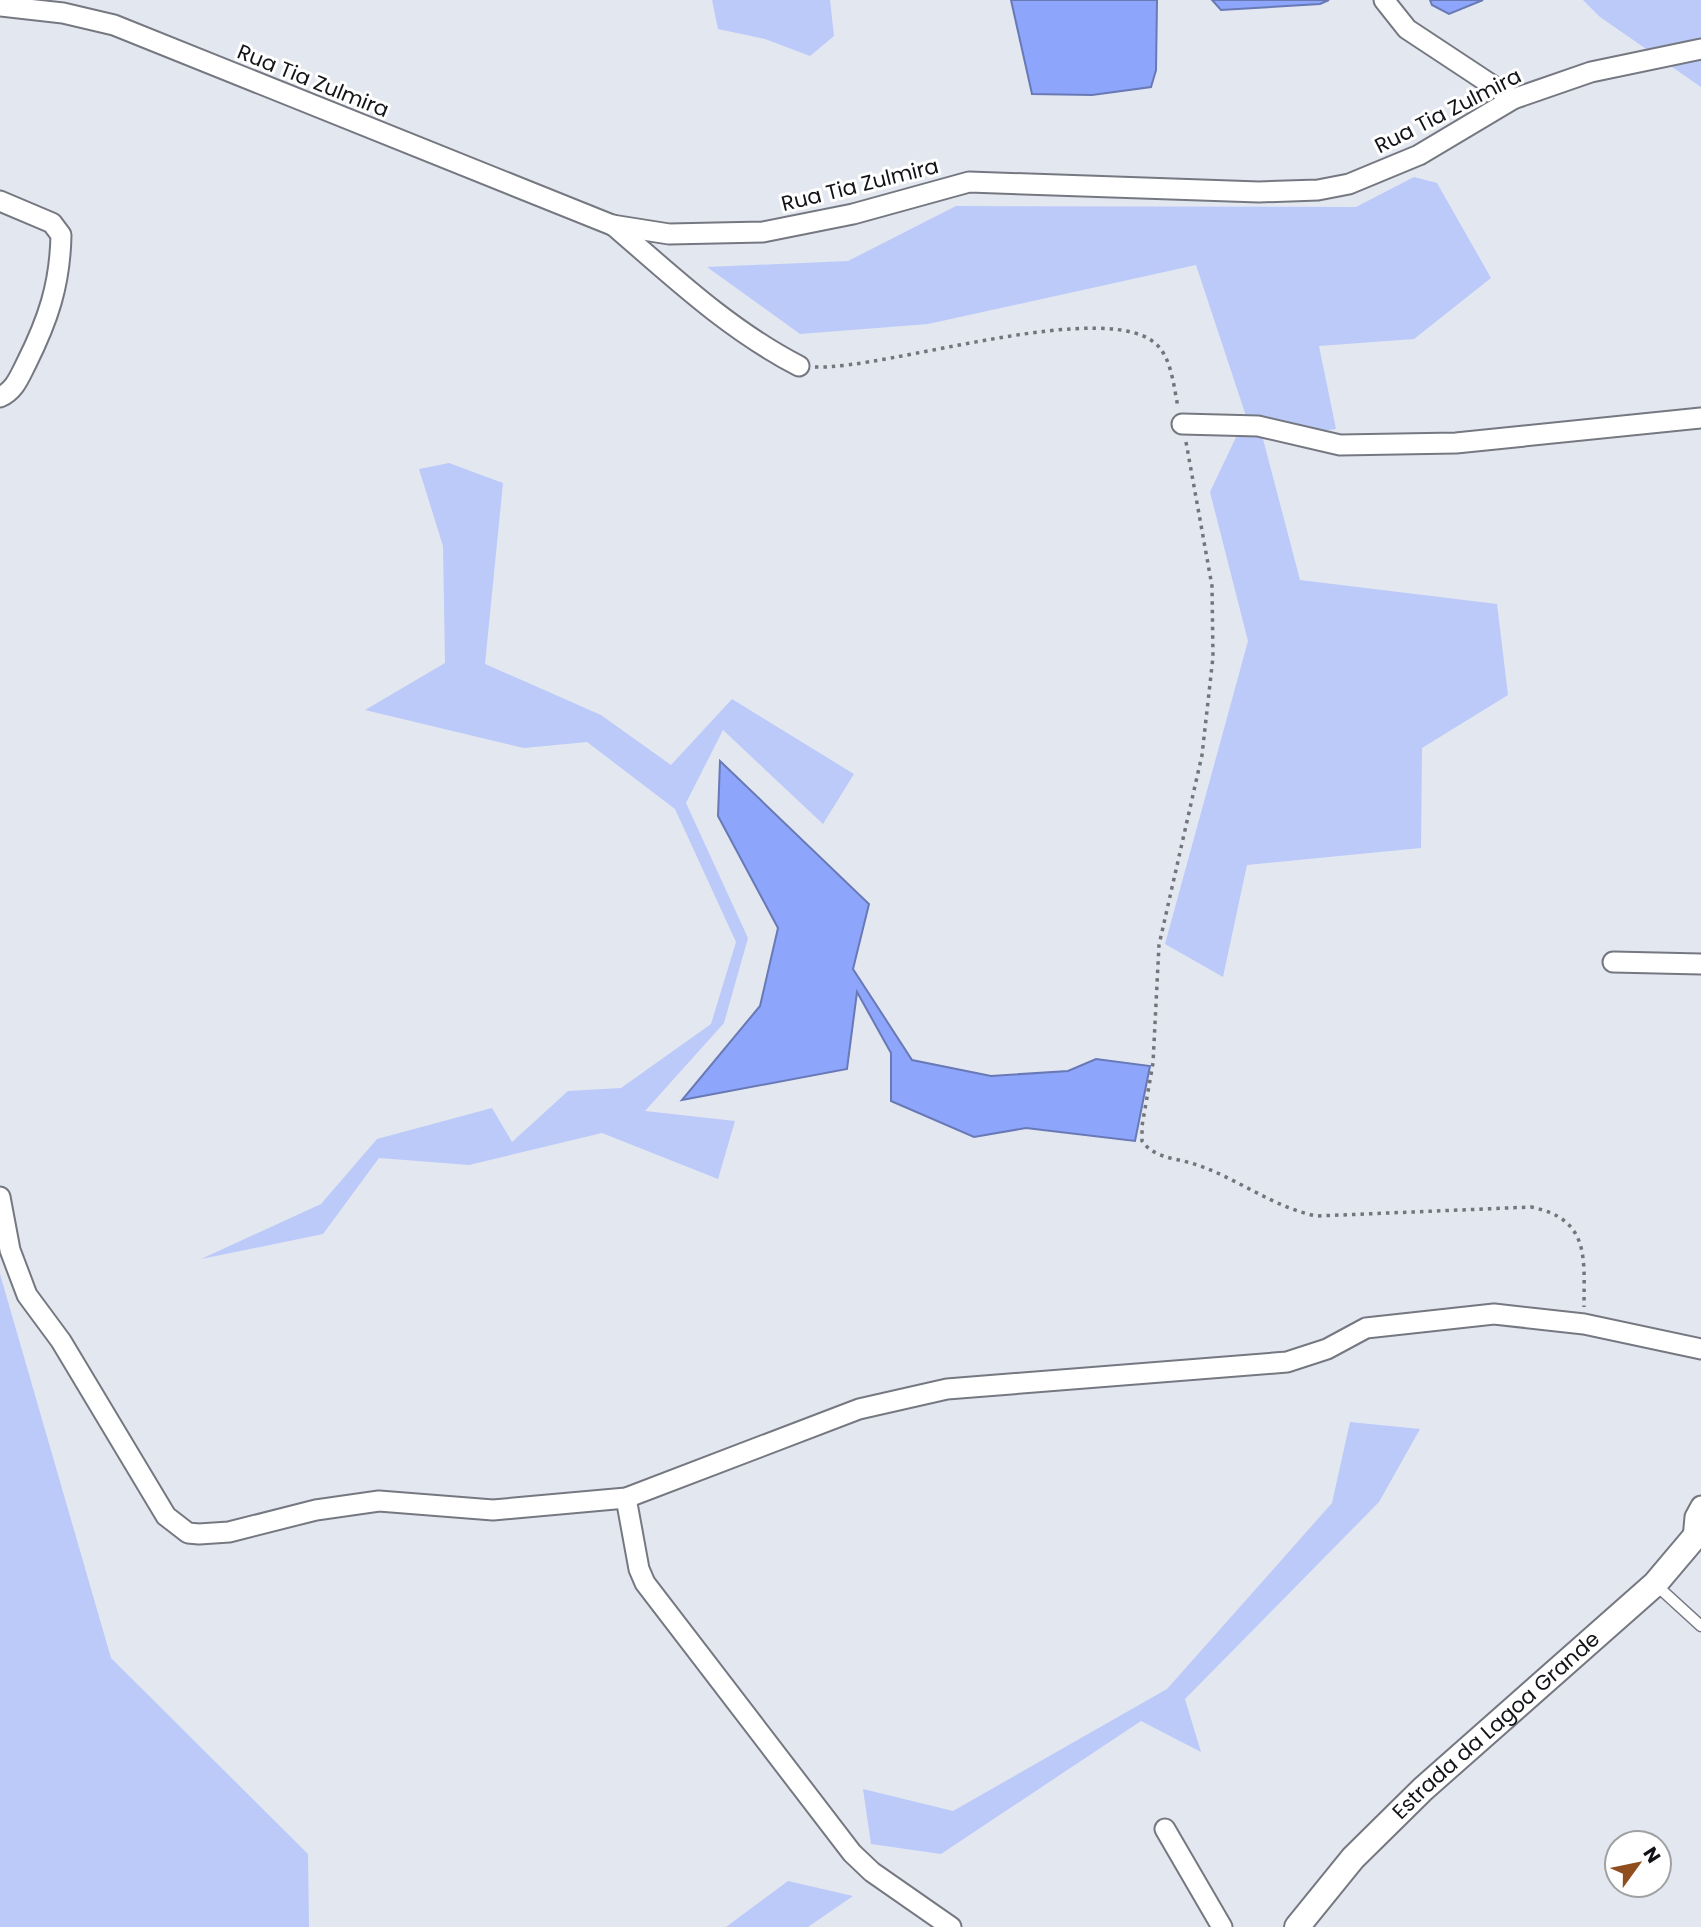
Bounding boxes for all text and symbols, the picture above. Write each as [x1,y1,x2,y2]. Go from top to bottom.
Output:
street label: Rua Tia Zulmira [233,37,393,124]
street label: Rua Tia Zulmira [1369,61,1526,160]
street label: Rua Tia Zulmira [778,151,942,218]
street label: Estrada da Lagoa Grande [1386,1624,1606,1826]
north arrow [1603,1829,1673,1899]
text: N [1637,1842,1667,1868]

